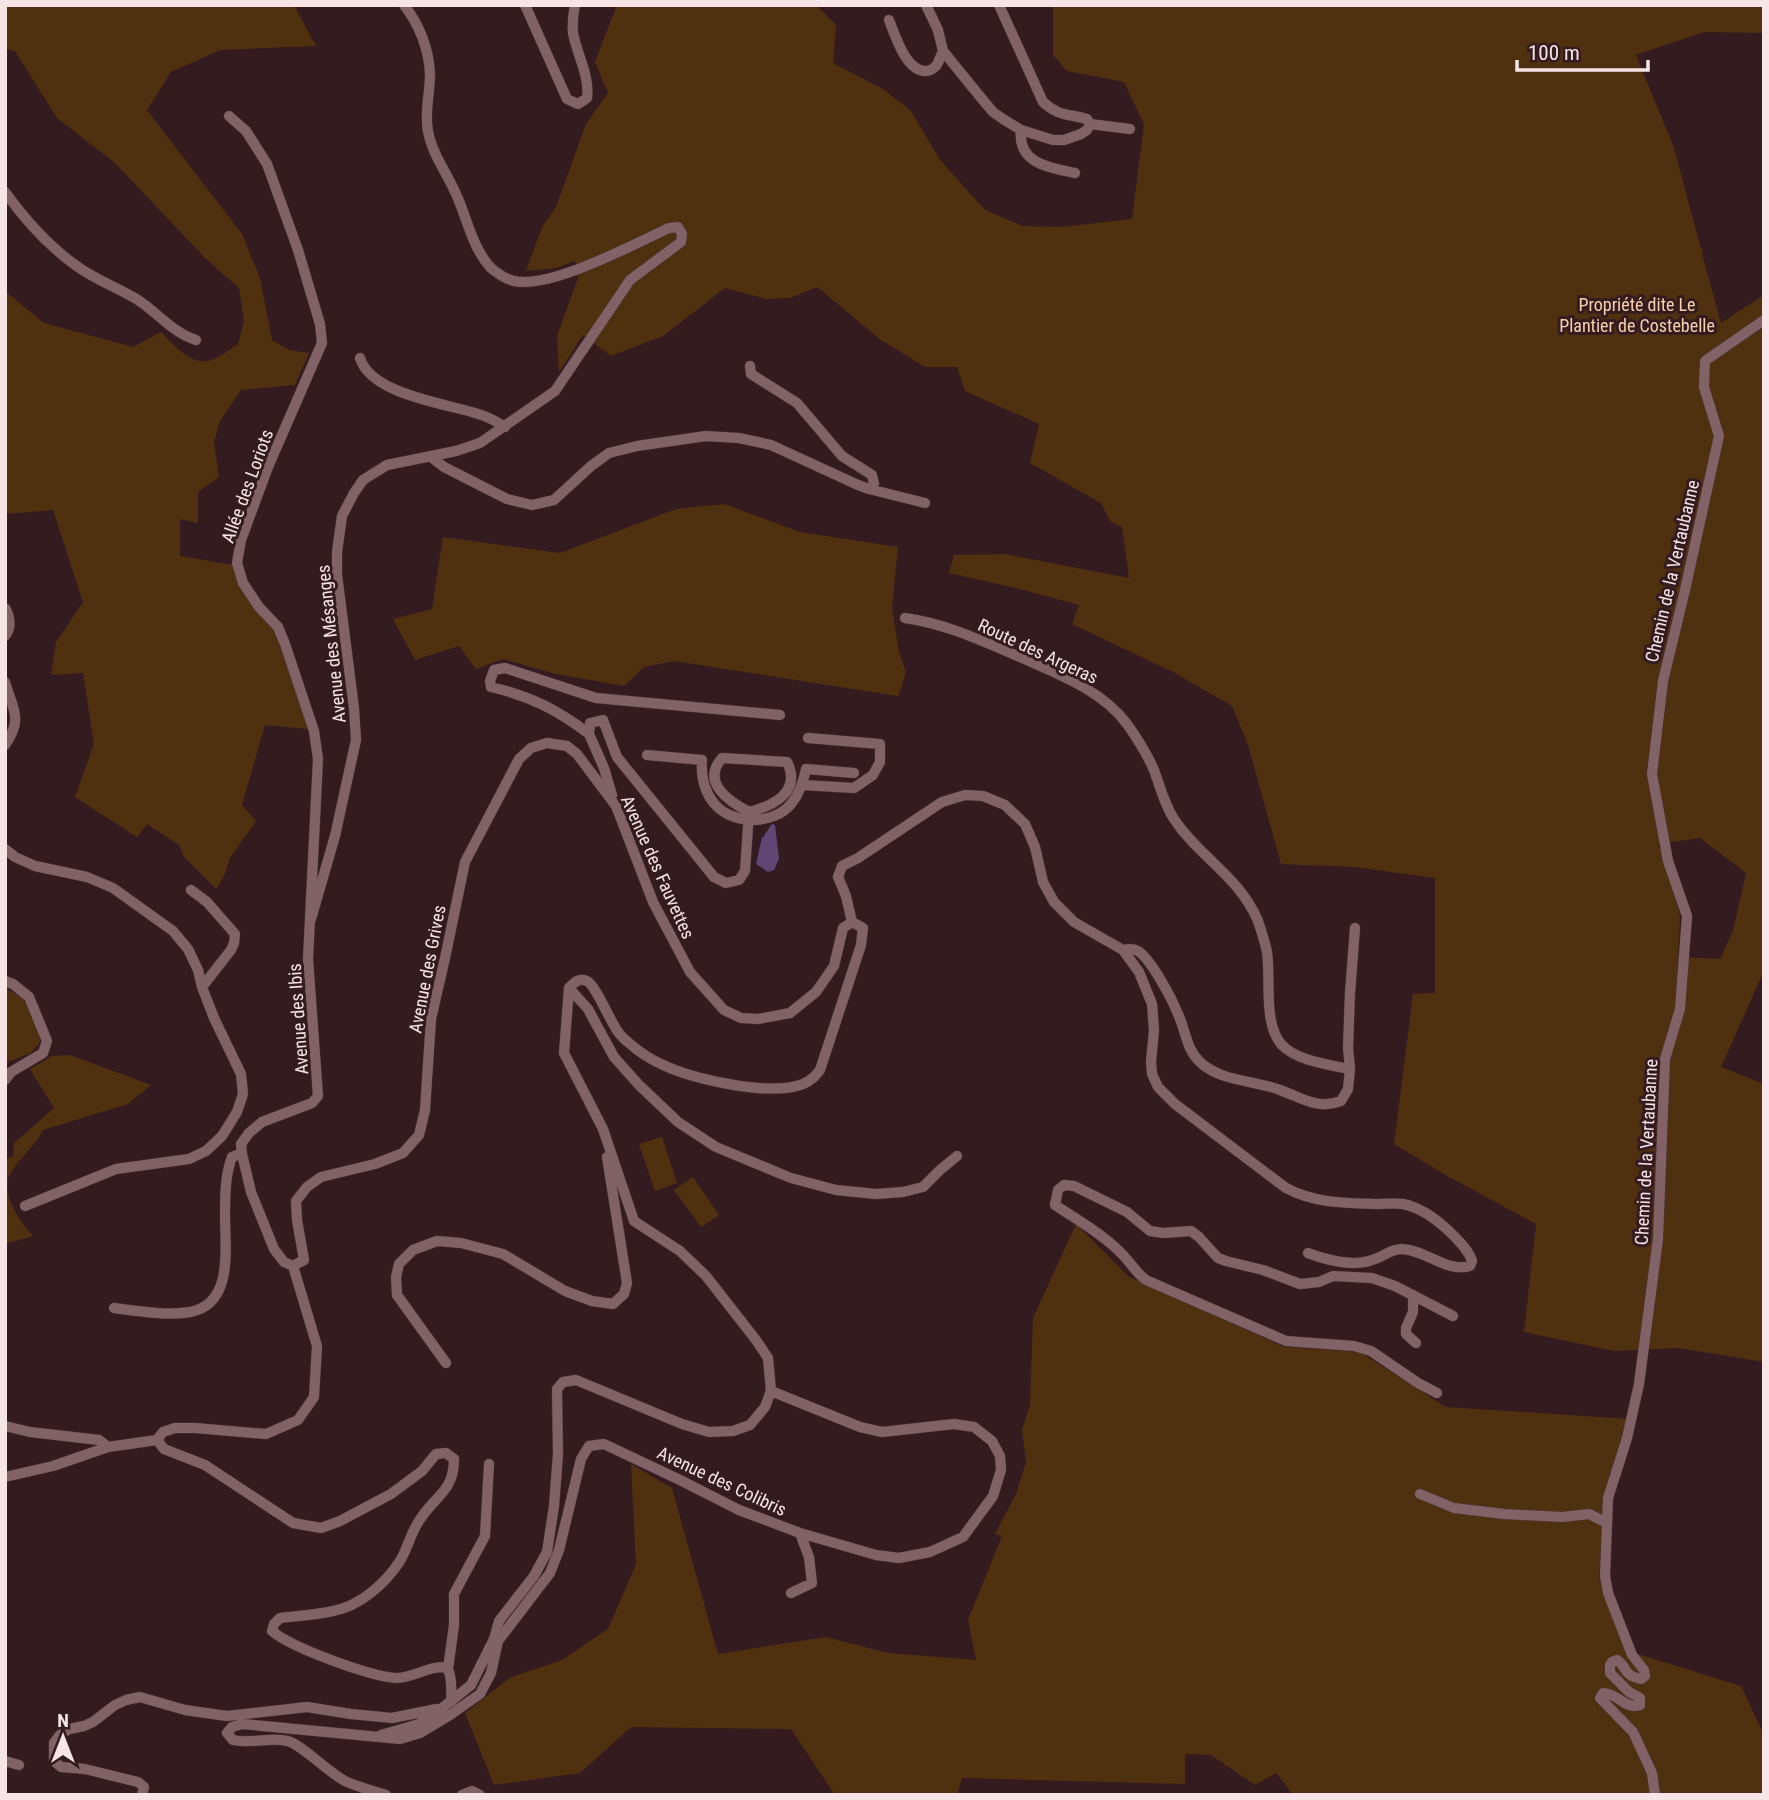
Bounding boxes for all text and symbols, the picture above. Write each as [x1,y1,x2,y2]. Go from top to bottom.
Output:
scale bar [1517,28,1648,72]
text: 100 m [1528,41,1580,65]
park label: Propriété dite Le Plantier de Costebelle [1559,294,1715,336]
street label: Allée des Loriots [217,426,277,546]
street label: Chemin de la Vertaubanne [1641,478,1703,664]
street label: Avenue des Mésanges [312,564,350,724]
street label: Route des Argeras [975,614,1101,688]
street label: Avenue des Fauvettes [617,792,699,942]
street label: Avenue des Grives [404,903,450,1035]
street label: Avenue des Ibis [284,963,312,1075]
street label: Chemin de la Vertaubanne [1631,1058,1661,1246]
street label: Avenue des Colibris [654,1442,790,1520]
north arrow [28,1702,98,1772]
text: N [57,1709,69,1732]

